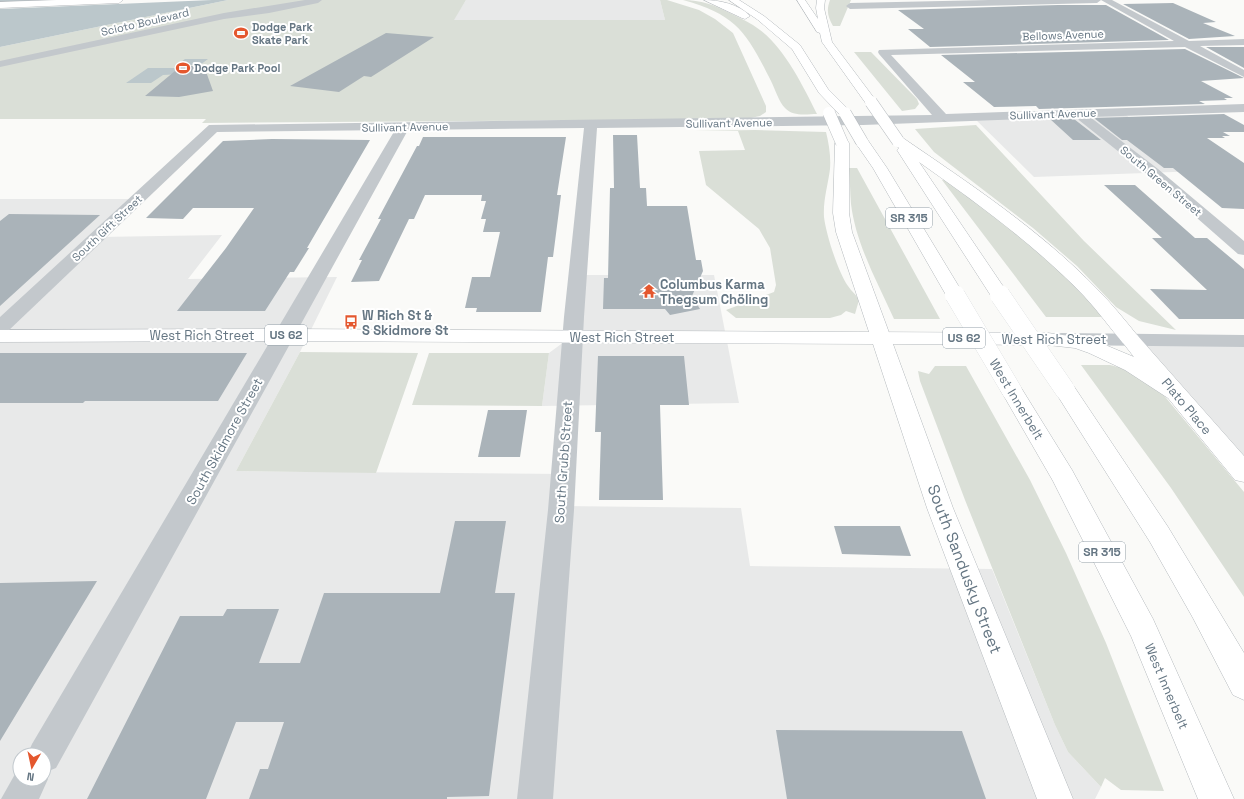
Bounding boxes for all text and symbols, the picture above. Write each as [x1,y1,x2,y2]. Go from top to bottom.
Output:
street label: Scioto Boulevard [100,5,190,39]
place label: Dodge Park Skate Park [252,20,313,47]
sports icon: Dodge Park Skate Park [233,25,249,41]
street label: Bellows Avenue [1022,27,1104,43]
sports icon: Dodge Park Pool [175,60,191,76]
place label: Dodge Park Pool [194,61,280,75]
street label: Sullivant Avenue [1009,105,1097,123]
street label: Sullivant Avenue [685,115,773,131]
street label: Sullivant Avenue [361,119,449,135]
street label: South Green Street [1117,143,1205,219]
street label: South Gift Street [69,192,145,264]
road number: SR 315 [886,208,932,228]
place label: Columbus Karma Thegsum Chöling [660,276,768,308]
temple icon: Columbus Karma Thegsum Chöling [641,283,657,299]
place label: W Rich St & S Skidmore St [362,307,449,339]
bus stop icon: W Rich St & S Skidmore St [343,314,359,330]
road number: US 62 [265,325,307,345]
street label: West Rich Street [149,327,255,344]
road number: US 62 [943,328,985,348]
street label: West Rich Street [569,329,675,346]
street label: West Rich Street [1001,331,1107,348]
street label: West Innerbelt [986,356,1048,443]
street label: Plato Place [1158,374,1215,438]
street label: South Skidmore Street [182,375,266,508]
street label: South Grubb Street [551,400,576,524]
street label: South Sandusky Street [923,482,1007,657]
road number: SR 315 [1079,542,1125,562]
street label: West Innerbelt [1141,641,1192,732]
north arrow [12,747,52,787]
text: N [26,769,35,784]

